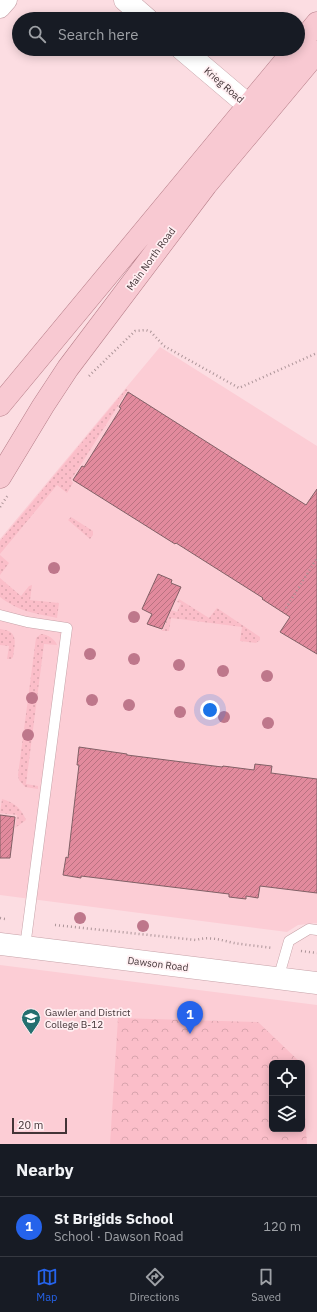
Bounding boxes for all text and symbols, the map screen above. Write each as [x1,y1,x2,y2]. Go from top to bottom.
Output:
search box [12,12,305,56]
icon: search [26,23,48,45]
text: Search here [58,25,138,44]
street label: Krieg Road [201,64,247,106]
street label: Main North Road [124,225,178,293]
your location [200,700,220,720]
street label: Dawson Road [127,954,189,974]
pin: 1 [177,1001,203,1034]
place label: Gawler and District College B-12 [45,1006,131,1031]
school or university icon: Gawler and District College B-12 [20,1007,42,1035]
map controls [269,1060,305,1132]
button: locate [269,1060,305,1096]
button: layers [269,1096,305,1132]
scale bar [12,1116,67,1135]
text: 20 m [18,1118,43,1132]
text: Nearby [16,1159,74,1181]
text: St Brigids School [54,1209,173,1228]
text: 1 [25,1218,33,1235]
text: 120 m [263,1218,301,1235]
text: School · Dawson Road [54,1228,183,1245]
tab: Map [36,1266,58,1304]
tab: Directions [130,1266,180,1304]
tab: Saved [251,1266,281,1304]

